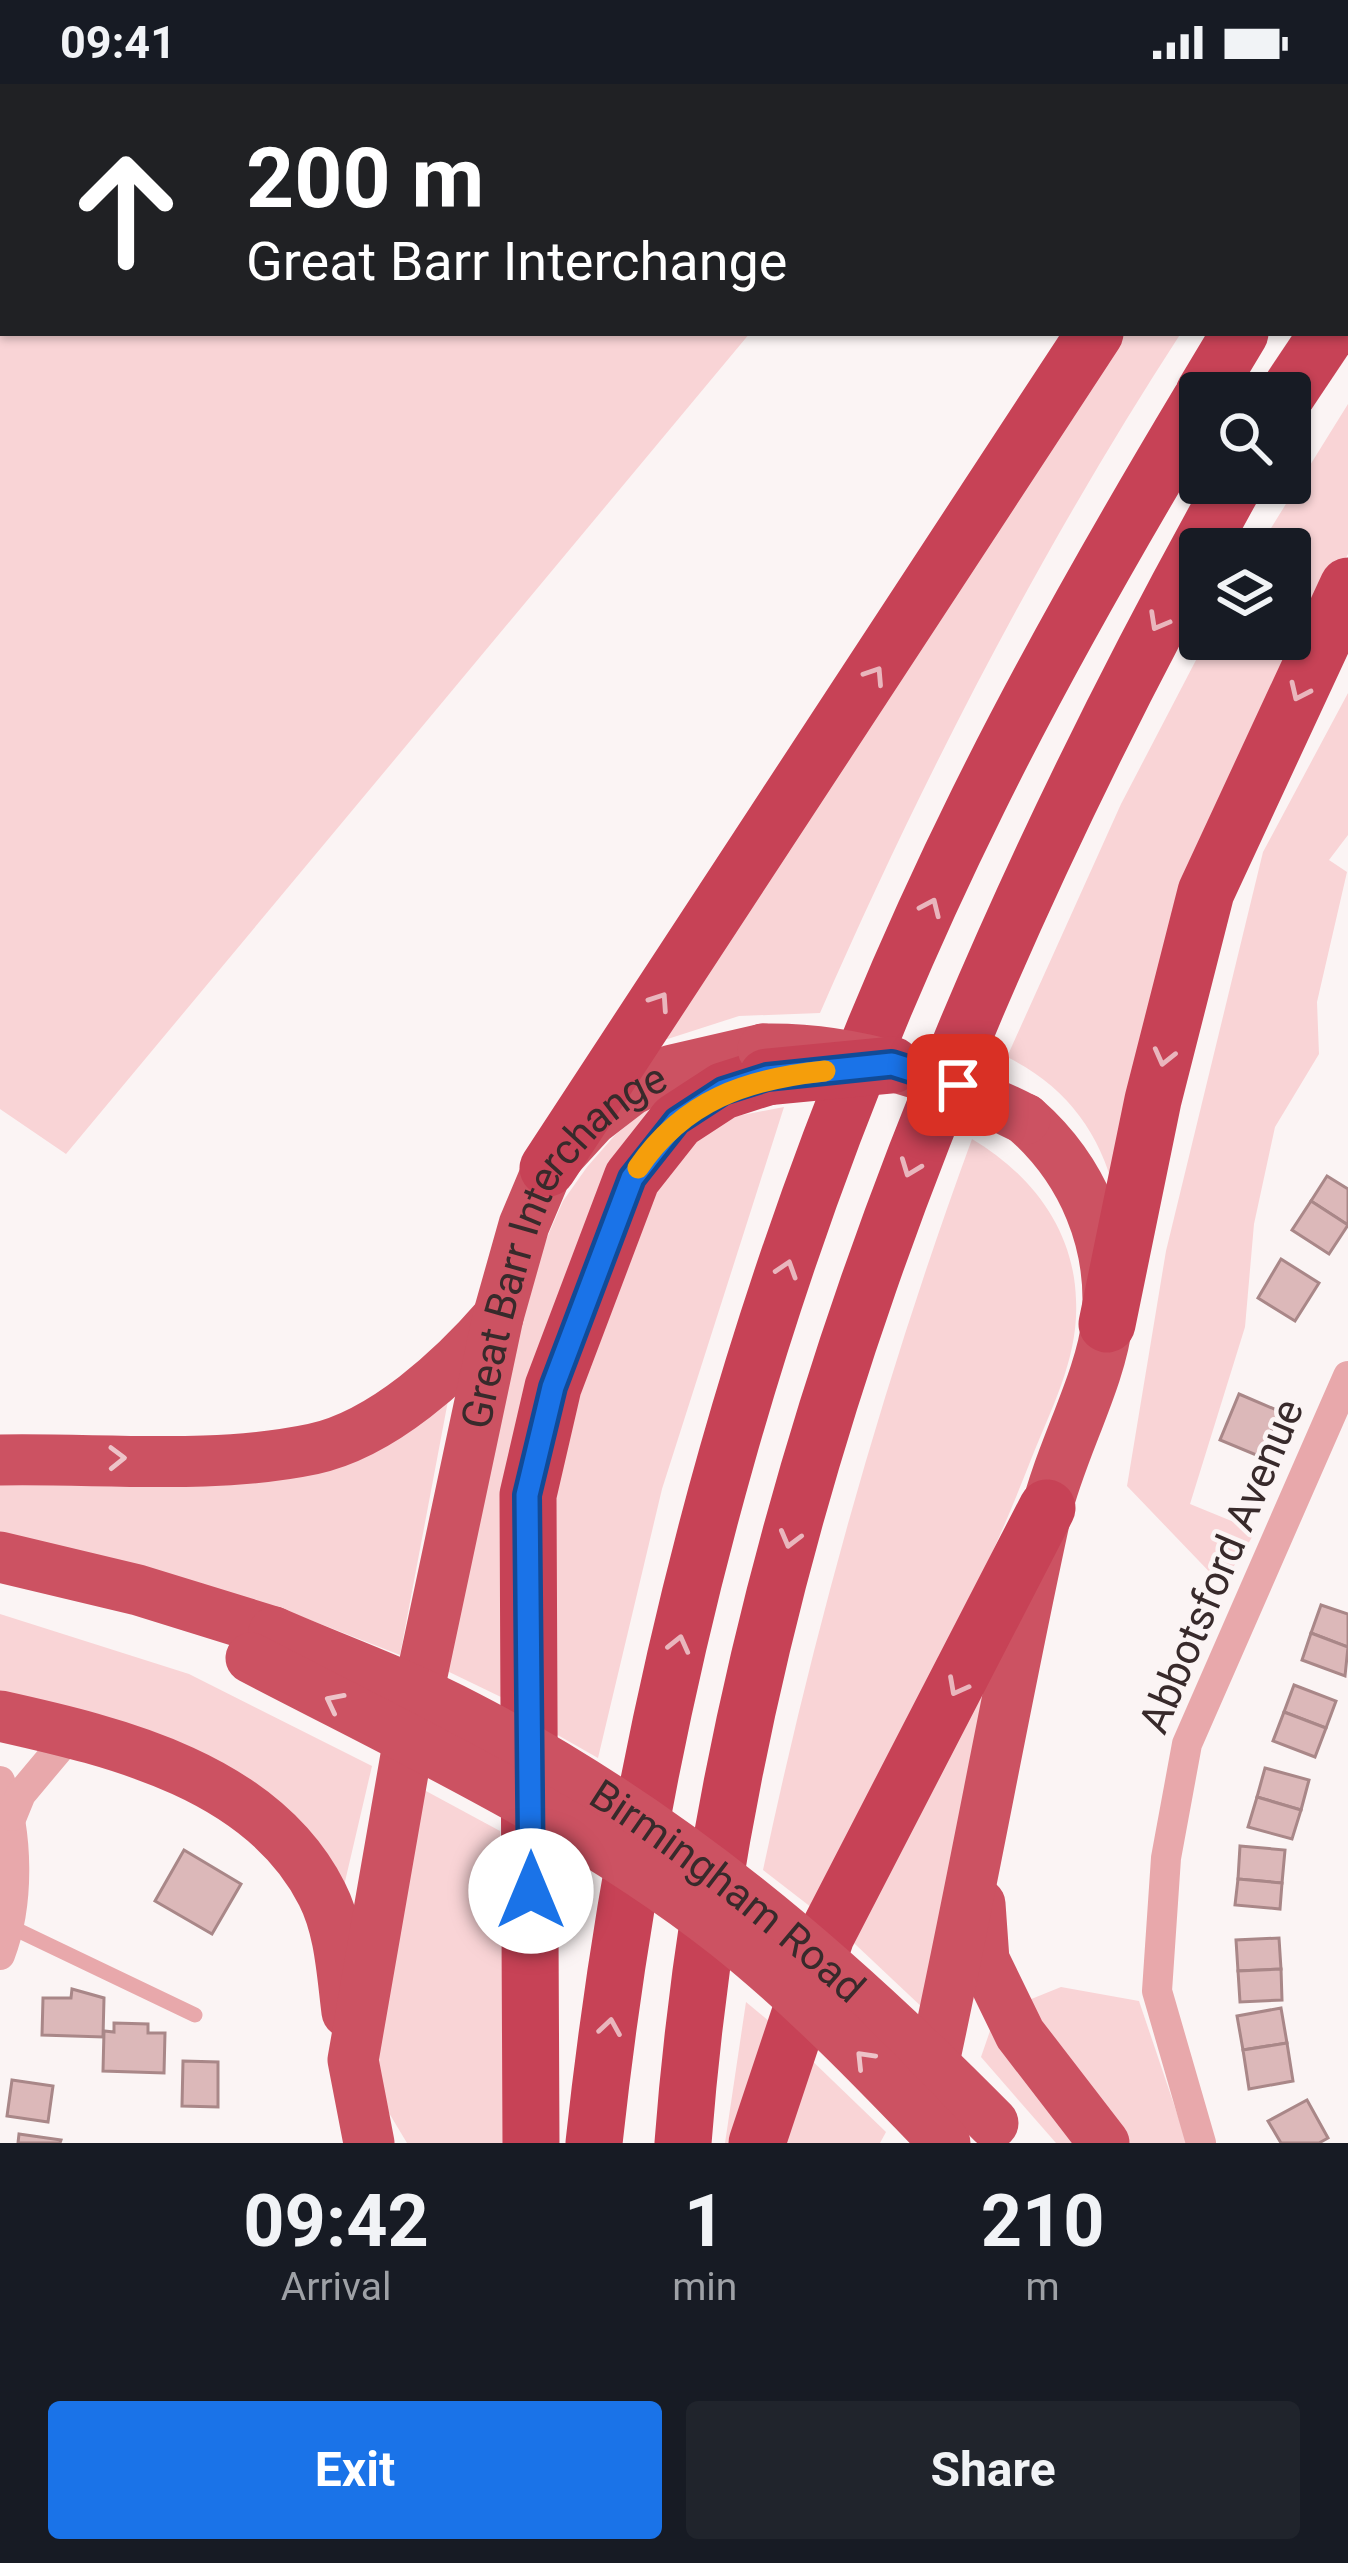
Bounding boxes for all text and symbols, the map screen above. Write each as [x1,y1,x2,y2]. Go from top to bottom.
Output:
text: 09:41 [60,16,176,69]
text: 200 m [246,129,484,228]
icon: ahead [48,132,204,288]
text: Great Barr Interchange [246,230,787,293]
map controls [1179,372,1311,660]
button: search [1179,372,1311,504]
button: layers [1179,528,1311,660]
one-way arrow [1149,609,1172,630]
one-way arrow [860,667,882,689]
one-way arrow [1290,680,1313,701]
one-way arrow [916,897,940,919]
one-way arrow [646,992,668,1014]
pin [907,1034,1009,1136]
one-way arrow [1153,1046,1178,1066]
street label: Great Barr Interchange [451,1052,674,1433]
icon: arrive [925,1052,991,1118]
one-way arrow [899,1156,924,1177]
one-way arrow [773,1259,798,1280]
street label: Abbotsford Avenue [1129,1392,1313,1740]
one-way arrow [109,1445,127,1471]
one-way arrow [779,1528,804,1548]
one-way arrow [665,1634,690,1654]
one-way arrow [948,1675,971,1696]
one-way arrow [325,1693,347,1716]
street label: Birmingham Road [581,1769,875,2012]
position arrow [468,1828,594,1954]
one-way arrow [596,2017,622,2037]
one-way arrow [856,2051,878,2073]
text: 09:42 [243,2179,429,2264]
text: 1 [684,2179,725,2264]
text: 210 [981,2179,1105,2264]
text: Arrival [281,2264,391,2310]
text: min [672,2264,737,2310]
text: m [1026,2264,1060,2310]
button: Exit [48,2401,662,2539]
button: Share [686,2401,1300,2539]

